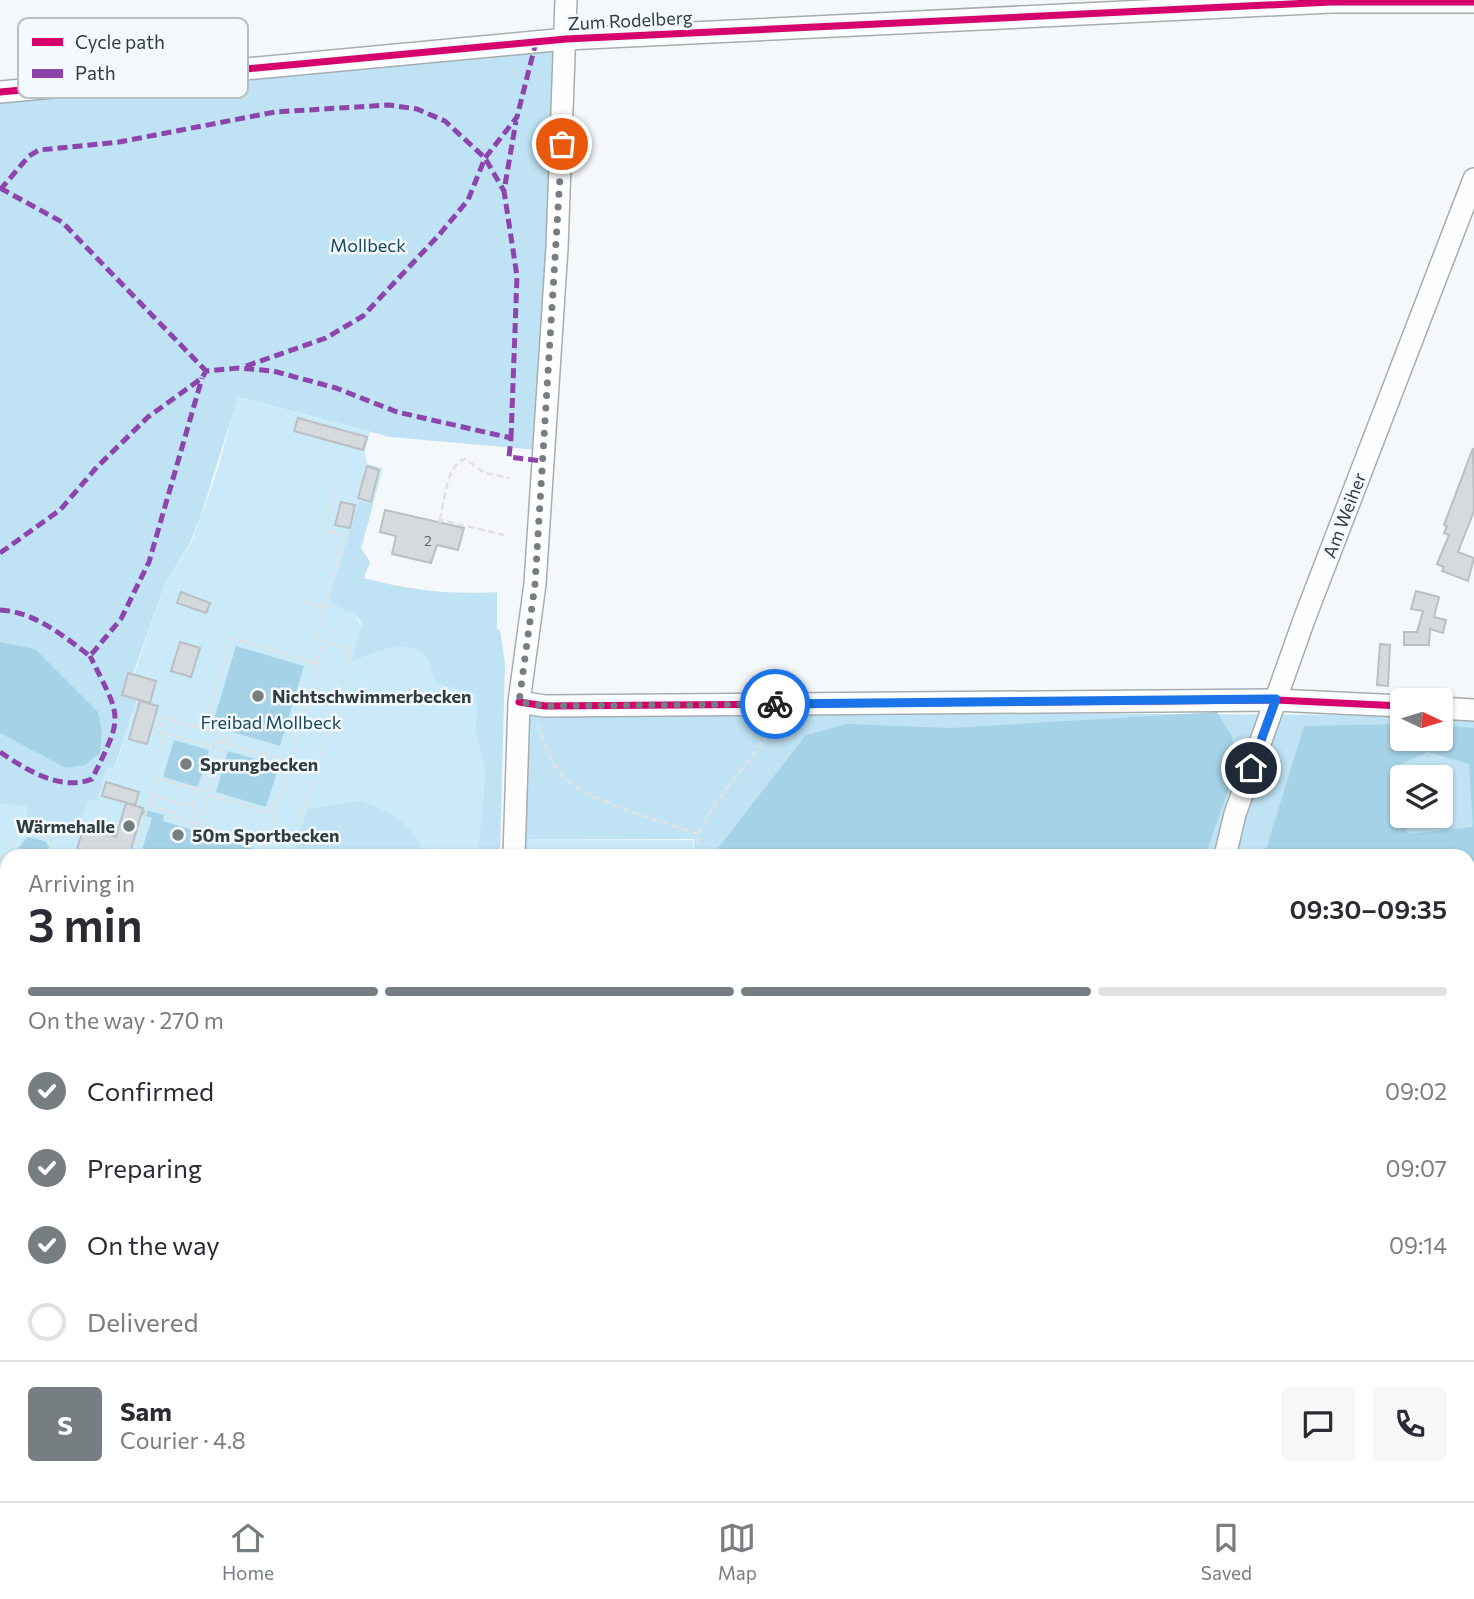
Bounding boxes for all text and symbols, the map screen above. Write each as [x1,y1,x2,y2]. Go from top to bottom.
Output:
street label: Zum Rodelberg [567,6,693,34]
legend [18,18,248,98]
text: Cycle path [75,30,165,53]
text: Path [75,61,116,84]
pin [532,114,592,174]
icon: bag [543,125,581,163]
park label: Mollbeck [330,234,406,256]
street label: Am Weiher [1318,469,1370,561]
house number: 2 [424,532,432,549]
courier [740,669,810,739]
place label: Nichtschwimmerbecken [272,685,471,707]
icon: bike [756,685,794,723]
marker: Nichtschwimmerbecken [250,688,266,704]
north arrow [1390,688,1452,751]
map controls [1390,688,1453,828]
park label: Freibad Mollbeck [201,711,342,733]
pin [1221,738,1281,798]
icon: home [1232,749,1270,787]
place label: Sprungbecken [200,753,318,775]
marker: Sprungbecken [178,756,194,772]
button: layers [1390,765,1453,828]
place label: Wärmehalle [16,815,115,837]
marker: Wärmehalle [121,818,137,834]
place label: 50m Sportbecken [192,824,339,846]
marker: 50m Sportbecken [170,827,186,843]
text: Arriving in [28,869,135,897]
text: 09:30–09:35 [1289,893,1447,924]
text: 3 min [28,895,143,951]
text: On the way · 270 m [28,1006,224,1034]
icon: check [28,1072,66,1110]
text: Confirmed [87,1075,214,1106]
text: 09:02 [1385,1077,1447,1105]
icon: check [28,1149,66,1187]
text: Preparing [87,1152,202,1183]
text: 09:07 [1386,1154,1447,1182]
icon: check [28,1226,66,1264]
text: On the way [87,1229,220,1260]
text: 09:14 [1389,1231,1447,1259]
text: Delivered [87,1306,198,1337]
button: chat [1281,1387,1355,1461]
button: phone [1373,1387,1447,1461]
text: Sam [120,1395,172,1426]
text: S [57,1409,73,1440]
text: Courier · 4.8 [120,1426,246,1454]
tab: Home [222,1519,274,1584]
tab: Map [718,1519,757,1584]
tab: Saved [1201,1519,1252,1584]

